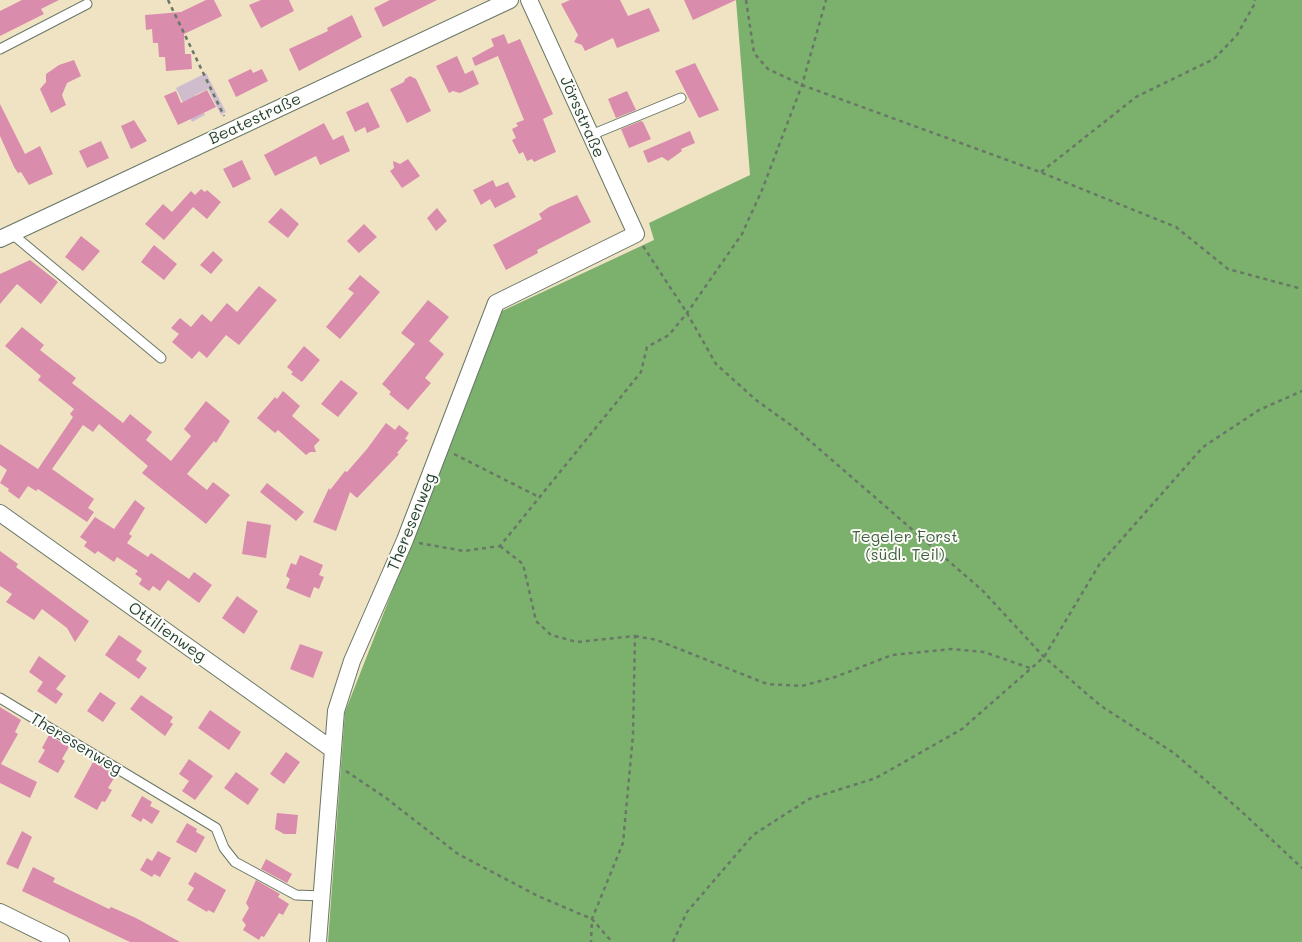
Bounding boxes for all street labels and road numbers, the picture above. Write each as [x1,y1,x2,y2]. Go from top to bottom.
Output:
street label: Jörsstraße [556,73,608,161]
street label: Beatestraße [206,89,304,149]
street label: Theresenweg [384,470,440,574]
street label: Ottilienweg [124,598,210,666]
street label: Theresenweg [27,709,125,779]

